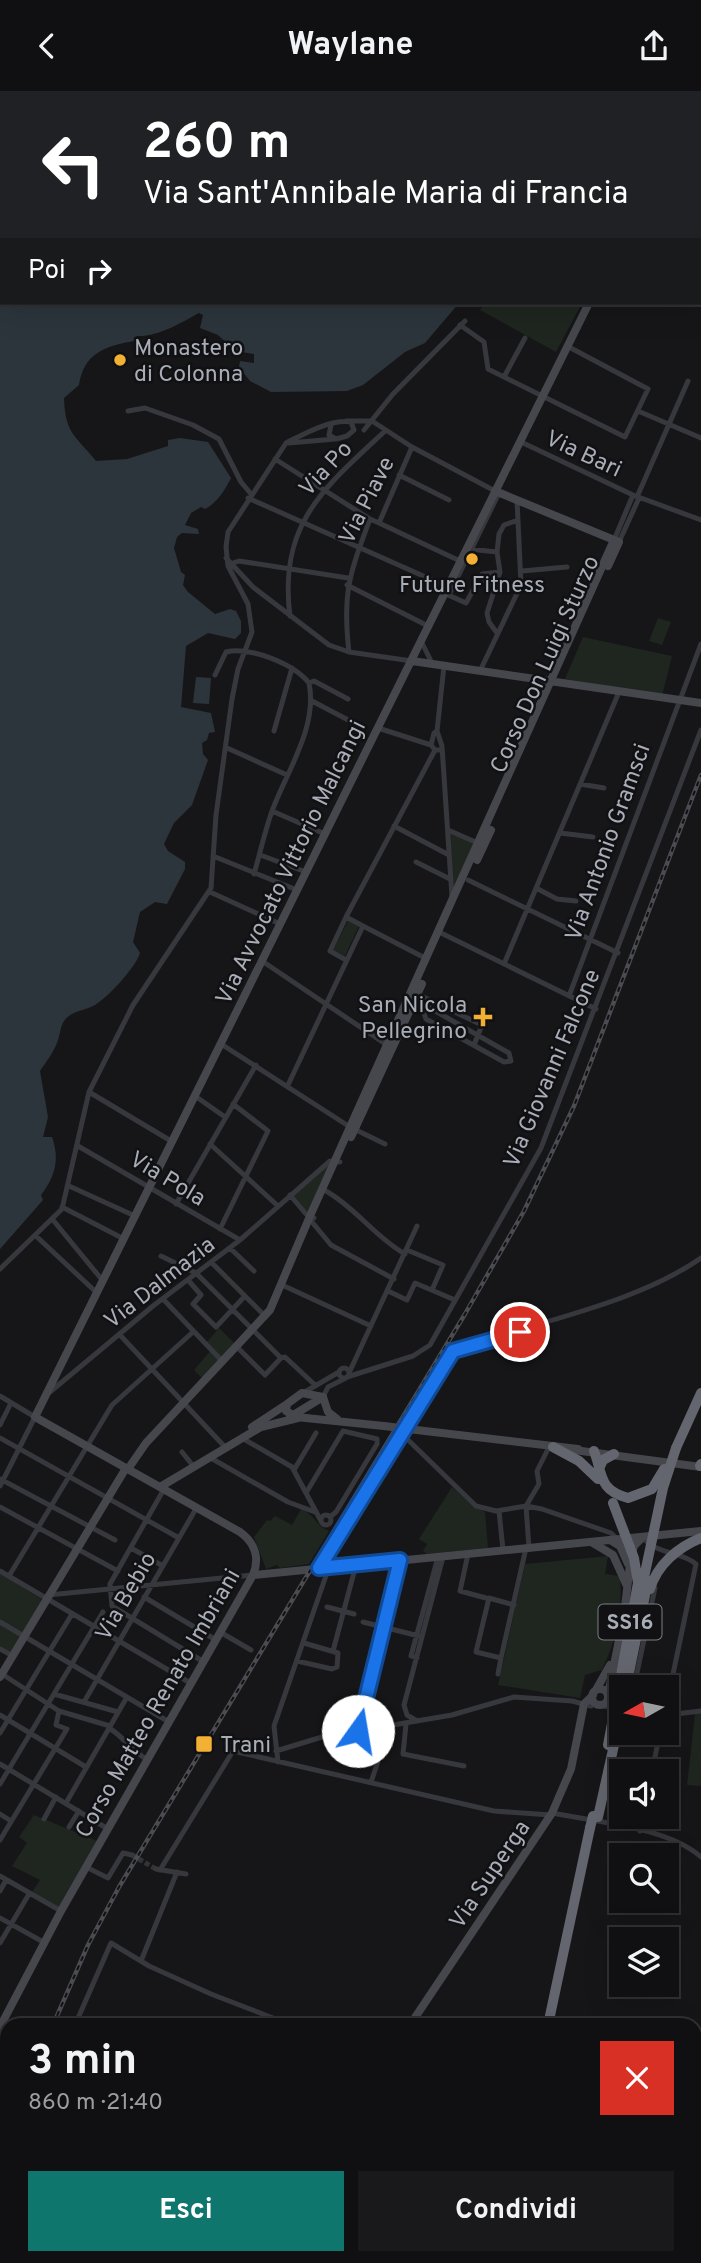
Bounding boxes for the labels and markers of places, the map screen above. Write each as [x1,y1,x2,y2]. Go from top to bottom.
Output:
place label: Monastero di Colonna [134,335,243,390]
marker: Monastero di Colonna [112,352,128,368]
marker: Future Fitness [464,551,480,567]
place label: Future Fitness [399,572,545,601]
place label: San Nicola Pellegrino [358,992,467,1047]
marker: San Nicola Pellegrino [473,1007,493,1027]
pin [490,1302,550,1362]
place label: Trani [220,1732,271,1761]
marker: Trani [194,1734,214,1754]

